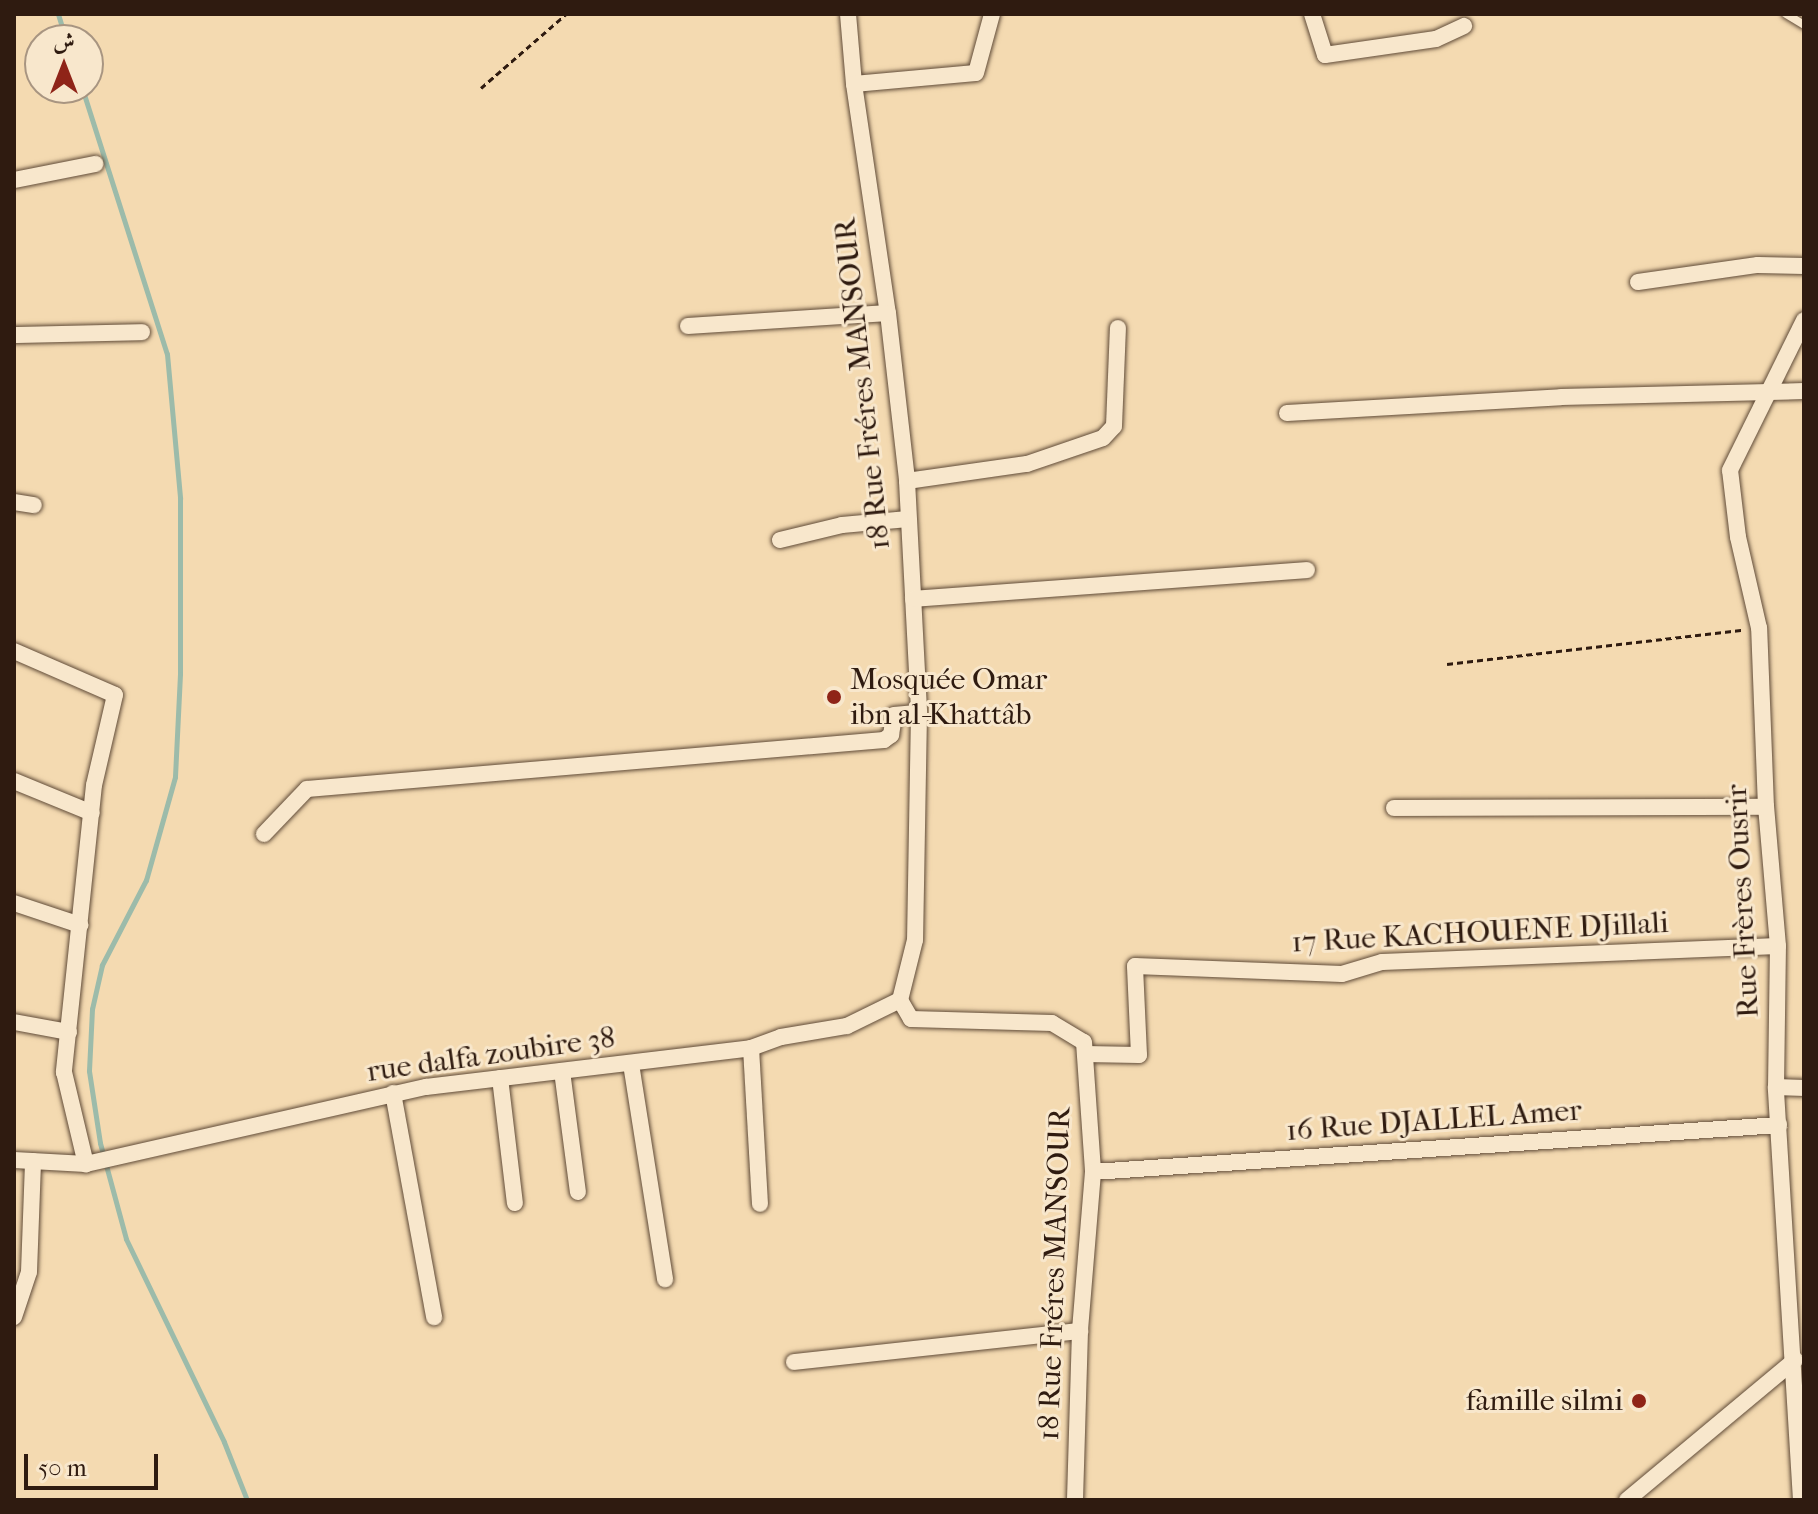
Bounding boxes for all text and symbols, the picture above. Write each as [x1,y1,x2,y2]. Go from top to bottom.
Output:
north arrow [24,24,104,104]
text: ش [53,29,75,55]
street label: 18 Rue Fréres MANSOUR [828,216,898,552]
place label: Mosquée Omar ibn al-Khattâb [850,662,1047,732]
marker: Mosquée Omar ibn al-Khattâb [825,688,843,706]
street label: Rue Frères Ousrir [1719,783,1767,1019]
street label: 17 Rue KACHOUENE DJillali [1291,905,1669,961]
street label: rue dalfa zoubire 38 [365,1020,617,1090]
street label: 16 Rue DJALLEL Amer [1285,1093,1583,1149]
street label: 18 Rue Fréres MANSOUR [1031,1107,1079,1441]
place label: famille silmi [1466,1383,1623,1419]
marker: famille silmi [1630,1392,1648,1410]
scale bar [28,1438,162,1488]
text: 50 m [38,1454,87,1482]

